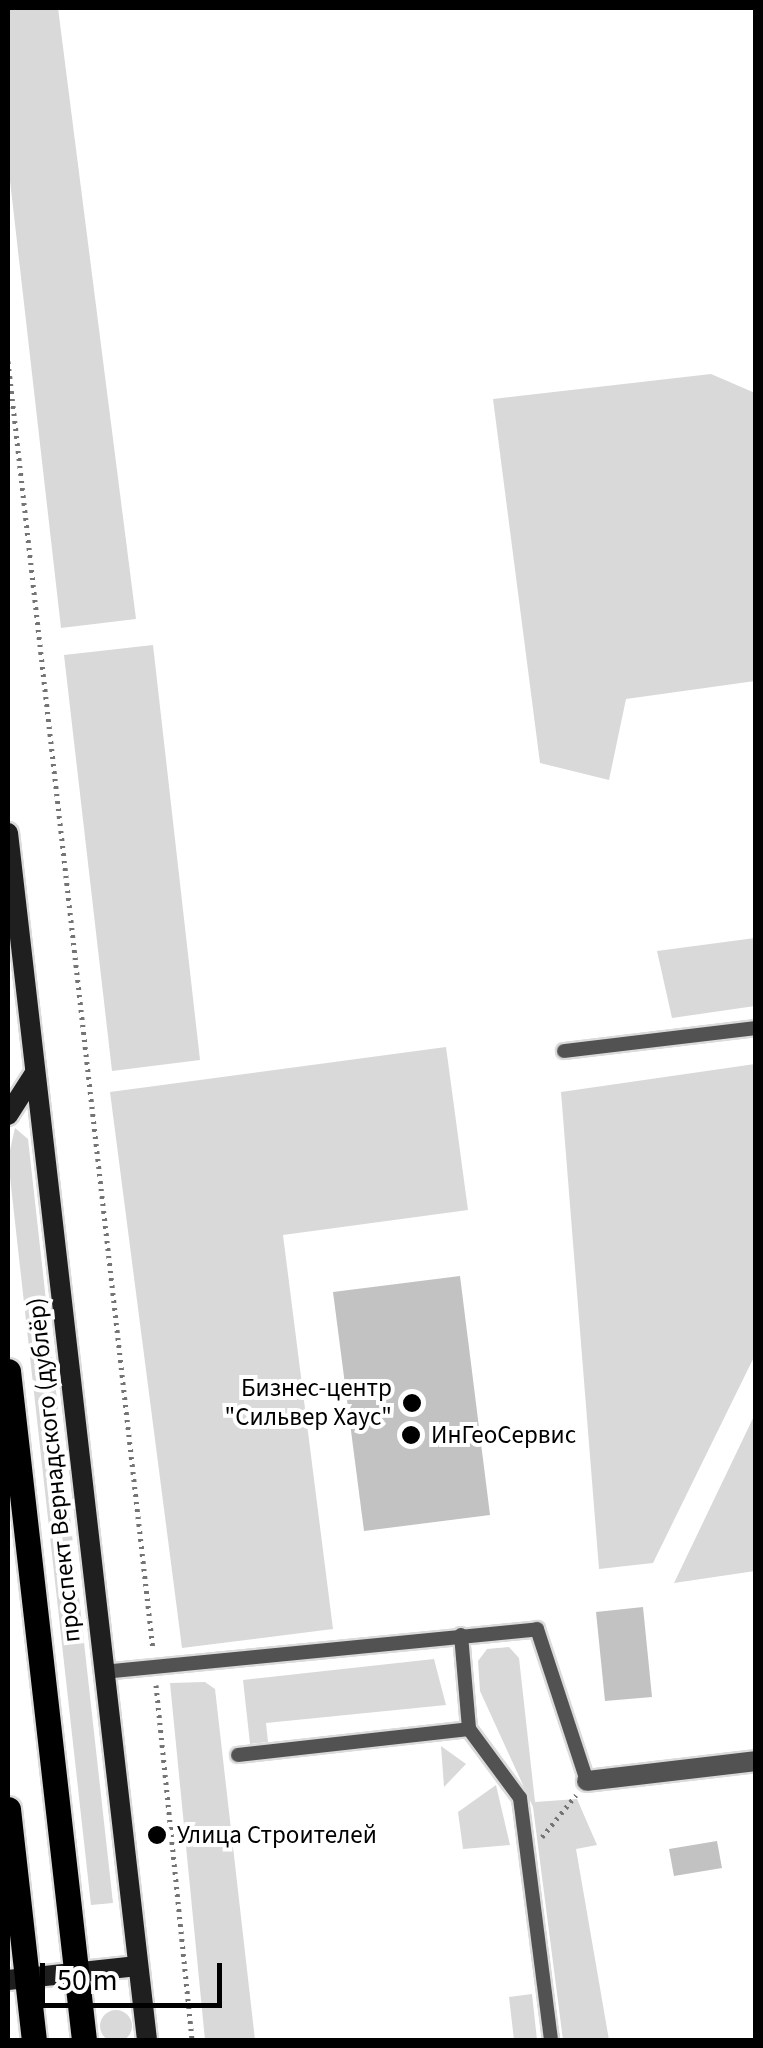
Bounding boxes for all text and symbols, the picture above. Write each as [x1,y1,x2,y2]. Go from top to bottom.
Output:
street label: проспект Вернадского (дублёр) [21,1296,87,1644]
place label: Бизнес-центр "Сильвер Хаус" [225,1374,392,1433]
marker: Бизнес-центр "Сильвер Хаус" [401,1392,423,1414]
place label: ИнГеоСервис [431,1420,576,1450]
marker: ИнГеоСервис [400,1424,422,1446]
place label: Улица Строителей [177,1820,377,1850]
marker: Улица Строителей [146,1824,168,1846]
scale bar [45,1943,228,2005]
text: 50 m [57,1959,118,2002]

